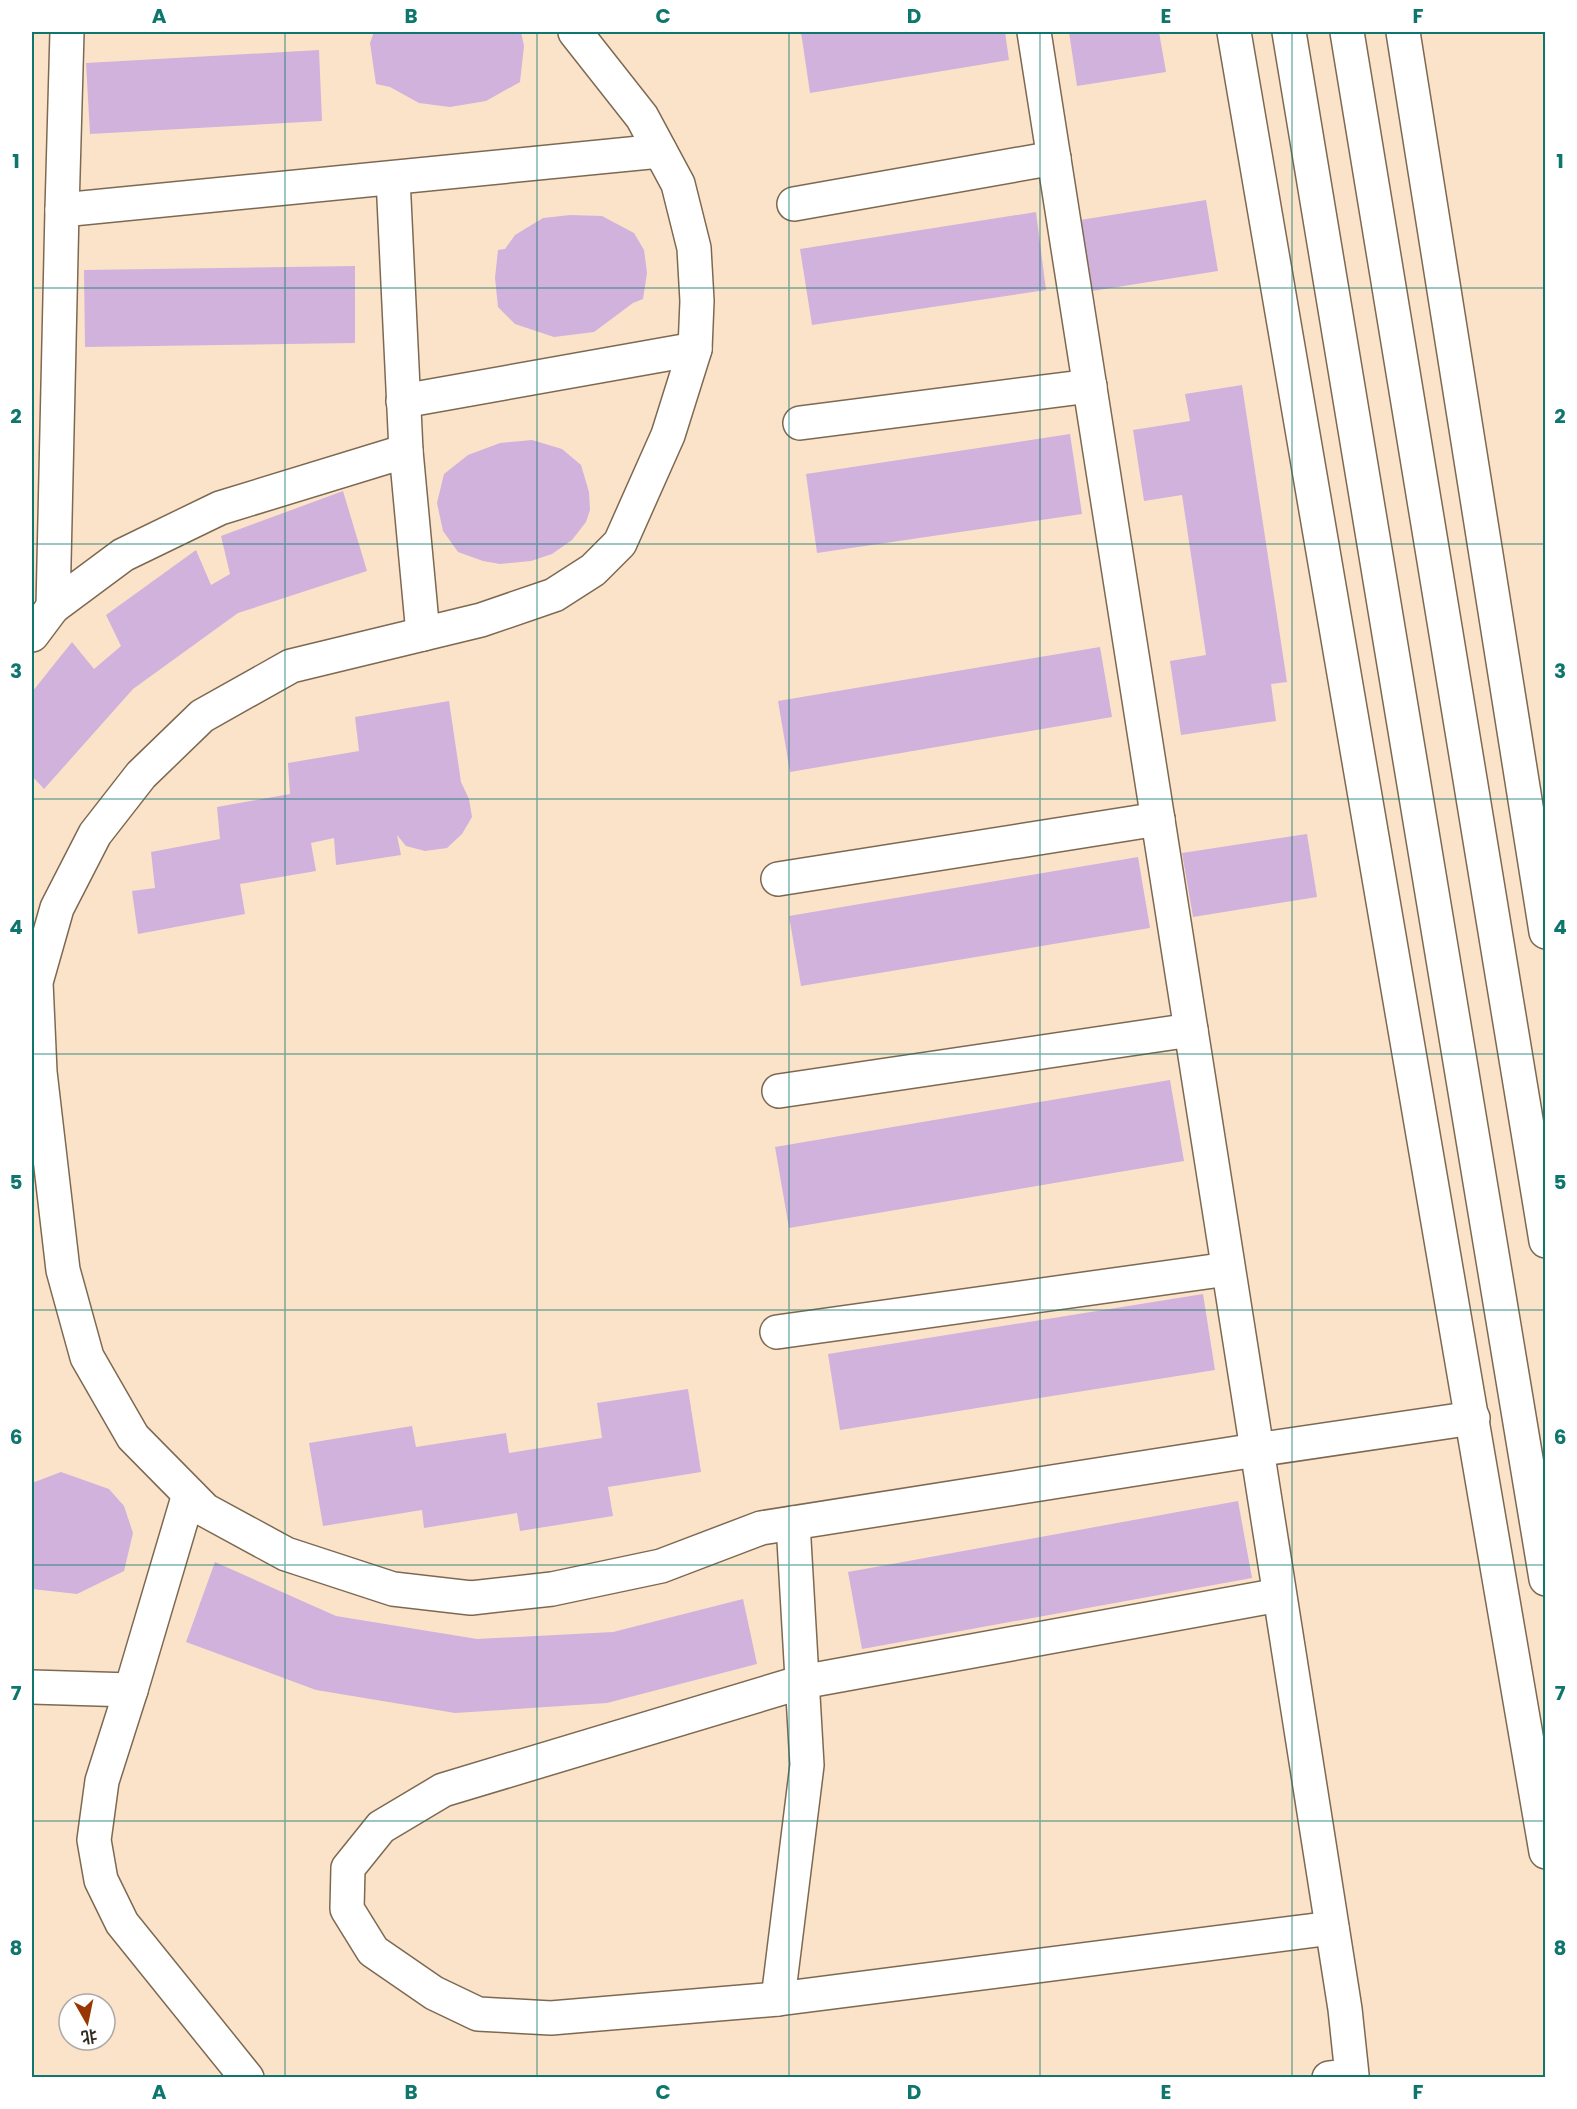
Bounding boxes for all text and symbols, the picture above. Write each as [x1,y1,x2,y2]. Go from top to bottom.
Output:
text: A [152,2,167,30]
text: B [404,2,418,30]
text: C [655,2,671,30]
text: D [907,2,921,30]
text: E [1161,2,1171,30]
text: F [1413,2,1424,30]
text: 1 [12,147,20,175]
text: 1 [1556,147,1564,175]
text: 2 [10,402,22,430]
text: 2 [1554,402,1566,430]
text: 3 [10,657,22,685]
text: 3 [1554,657,1566,685]
text: 4 [9,913,23,941]
text: 4 [1553,913,1567,941]
text: 5 [10,1168,23,1196]
text: 5 [1554,1168,1567,1196]
text: 6 [10,1423,22,1451]
text: 6 [1554,1423,1566,1451]
text: 7 [11,1679,22,1707]
text: 7 [1555,1679,1566,1707]
text: 8 [10,1934,22,1962]
text: 8 [1554,1934,1566,1962]
north arrow [57,1992,117,2052]
text: 北 [80,2024,99,2049]
text: A [152,2078,167,2106]
text: B [404,2078,418,2106]
text: C [655,2078,671,2106]
text: D [907,2078,921,2106]
text: E [1161,2078,1171,2106]
text: F [1413,2078,1424,2106]

